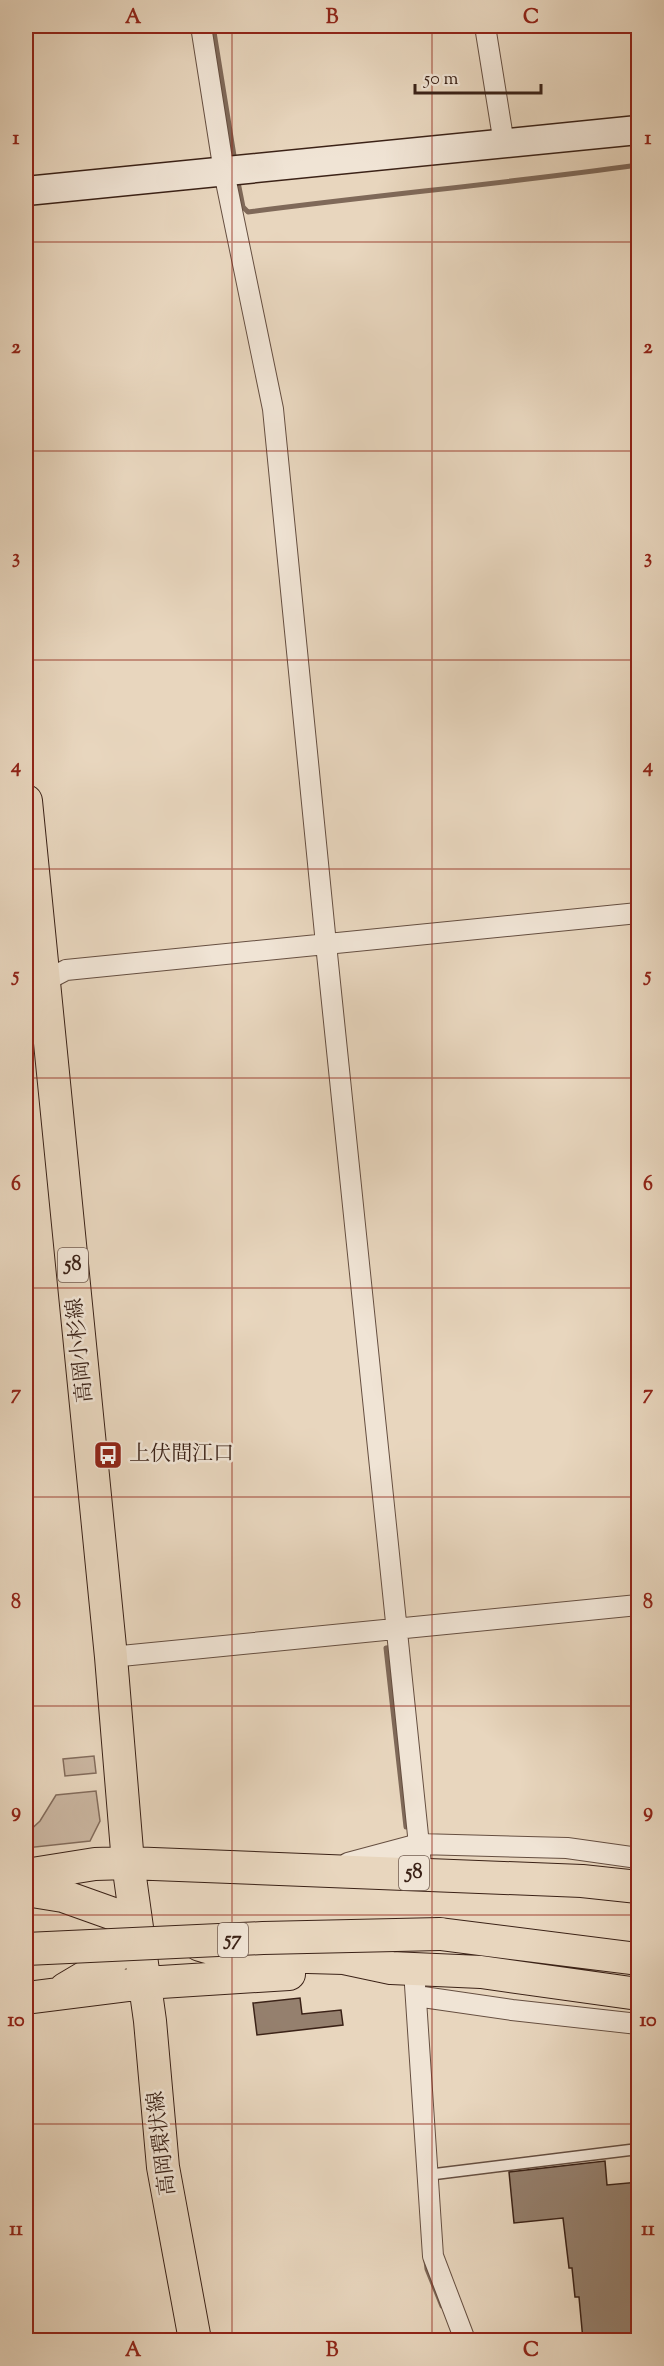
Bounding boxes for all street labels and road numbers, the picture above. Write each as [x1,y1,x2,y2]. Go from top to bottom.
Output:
road number: 58 [58,1248,88,1282]
street label: 高岡小杉線 [61,1296,101,1404]
road number: 58 [399,1856,429,1890]
road number: 57 [218,1923,248,1957]
street label: 高岡環状線 [142,2089,184,2197]

